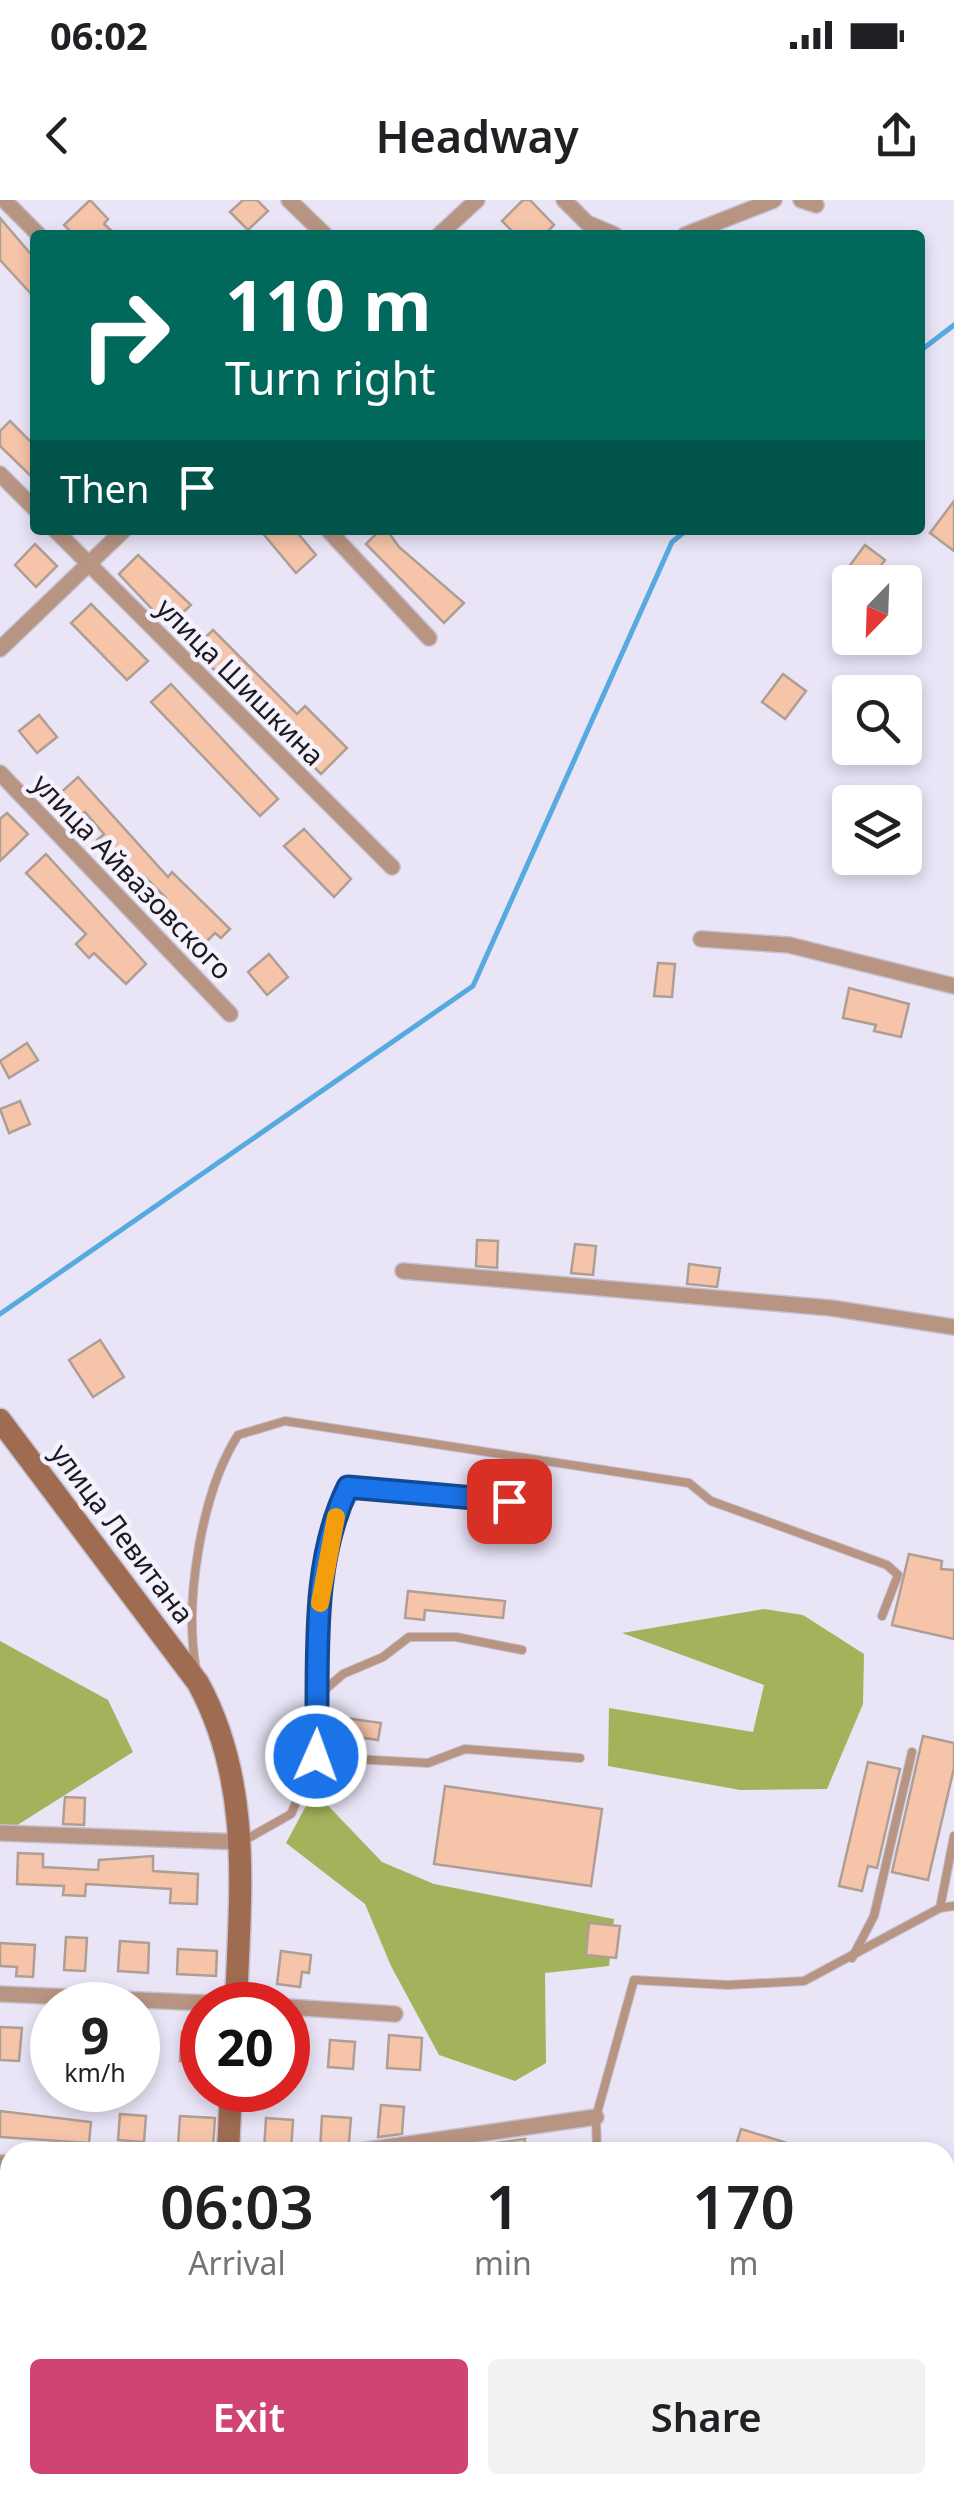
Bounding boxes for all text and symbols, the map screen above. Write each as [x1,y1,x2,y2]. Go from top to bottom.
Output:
text: 06:02 [50,9,148,61]
text: Headway [375,105,579,166]
icon: back [30,108,85,163]
icon: share [869,108,924,163]
text: 110 m [225,256,432,352]
icon: right [60,270,190,400]
text: Turn right [225,347,436,408]
icon: arrive [170,460,225,515]
text: Then [60,462,150,514]
north arrow [832,565,922,655]
map controls [832,565,922,875]
street label: улица Шишкина [149,589,333,773]
button: search [832,675,922,765]
street label: улица Айвазовского [25,765,241,987]
button: layers [832,785,922,875]
street label: улица Левитана [43,1435,203,1631]
pin [467,1459,552,1544]
icon: arrive [482,1474,537,1529]
position arrow [264,1704,368,1808]
speed limit sign: 20 [180,1982,310,2112]
text: 9 [81,2001,109,2069]
text: km/h [64,2055,126,2089]
text: 06:03 [160,2165,314,2247]
text: 1 [486,2165,520,2247]
text: 170 [692,2165,795,2247]
text: Arrival [188,2241,286,2284]
text: min [474,2241,532,2284]
text: m [728,2241,758,2284]
button: Exit [30,2359,468,2474]
button: Share [488,2359,925,2474]

